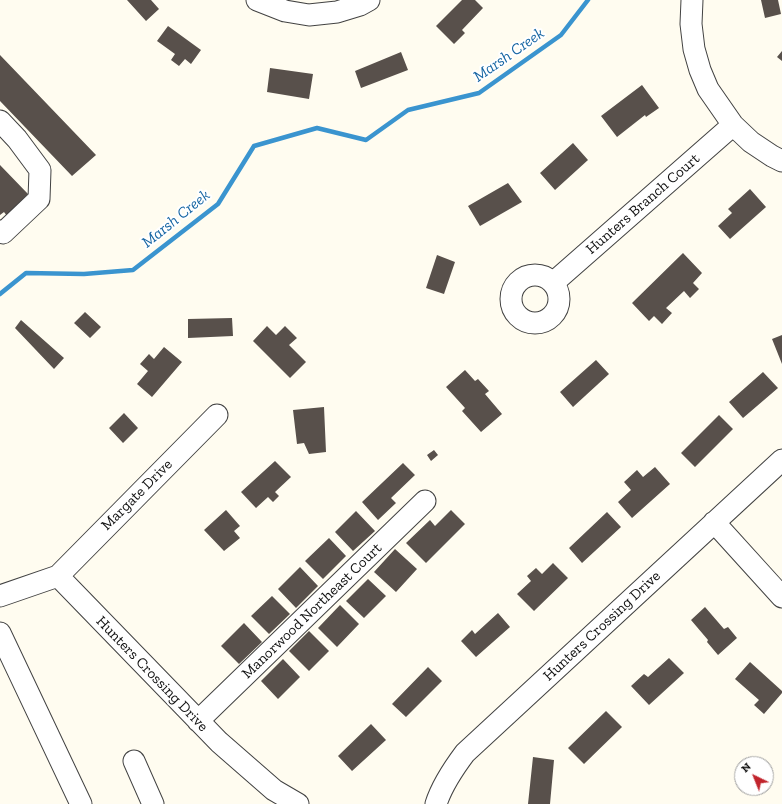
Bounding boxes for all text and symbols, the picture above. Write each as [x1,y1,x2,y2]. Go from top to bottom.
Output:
water label: Marsh Creek [470,24,548,86]
street label: Hunters Branch Court [583,150,703,258]
water label: Marsh Creek [138,186,214,252]
street label: Margate Drive [98,456,176,534]
street label: Manorwood Northeast Court [238,539,386,683]
street label: Hunters Crossing Drive [540,567,664,685]
street label: Hunters Crossing Drive [92,613,212,735]
north arrow [734,756,774,796]
text: N [739,760,754,775]

